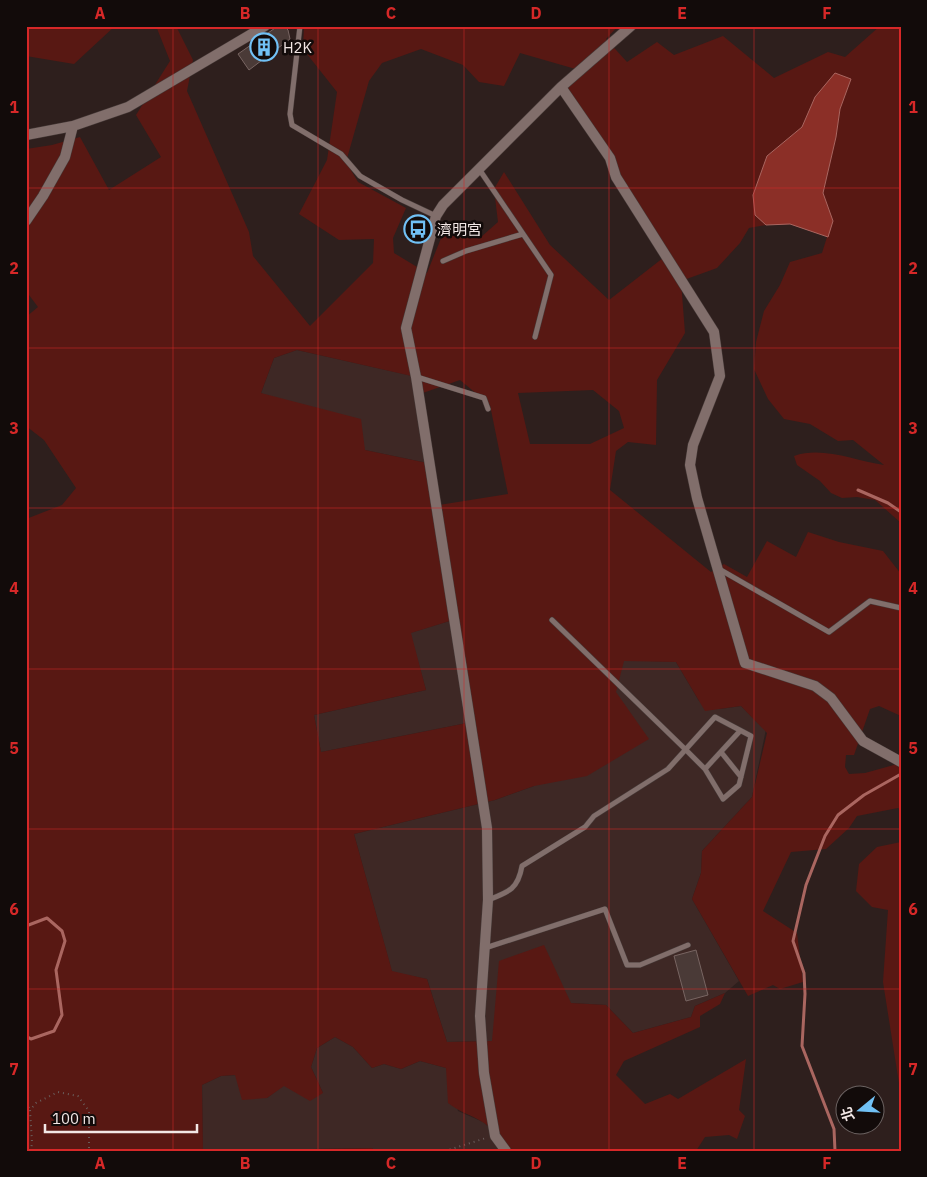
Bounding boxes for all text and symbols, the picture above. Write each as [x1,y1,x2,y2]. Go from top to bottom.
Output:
text: A [95,3,106,23]
text: B [240,3,251,23]
text: C [386,3,396,23]
text: D [530,3,542,23]
text: E [677,3,687,23]
text: F [822,3,832,23]
building icon: H2K [249,32,279,62]
place label: H2K [283,38,313,57]
text: 1 [9,97,19,117]
text: 1 [908,97,918,117]
bus stop icon: 濟明宮 [403,214,433,244]
place label: 濟明宮 [437,220,482,239]
text: 2 [9,258,19,278]
text: 2 [908,258,918,278]
text: 3 [9,418,19,438]
text: 3 [908,418,918,438]
text: 4 [9,578,19,598]
text: 4 [908,578,918,598]
text: 5 [9,738,19,758]
text: 5 [908,738,918,758]
text: 6 [9,899,19,919]
text: 6 [908,899,918,919]
text: 7 [9,1059,19,1079]
text: 7 [908,1059,918,1079]
north arrow [834,1084,884,1134]
scale bar [45,1102,198,1134]
text: 北 [837,1105,858,1123]
text: 100 m [52,1109,96,1128]
text: A [95,1153,106,1173]
text: B [240,1153,251,1173]
text: C [386,1153,396,1173]
text: D [530,1153,542,1173]
text: E [677,1153,687,1173]
text: F [822,1153,832,1173]

